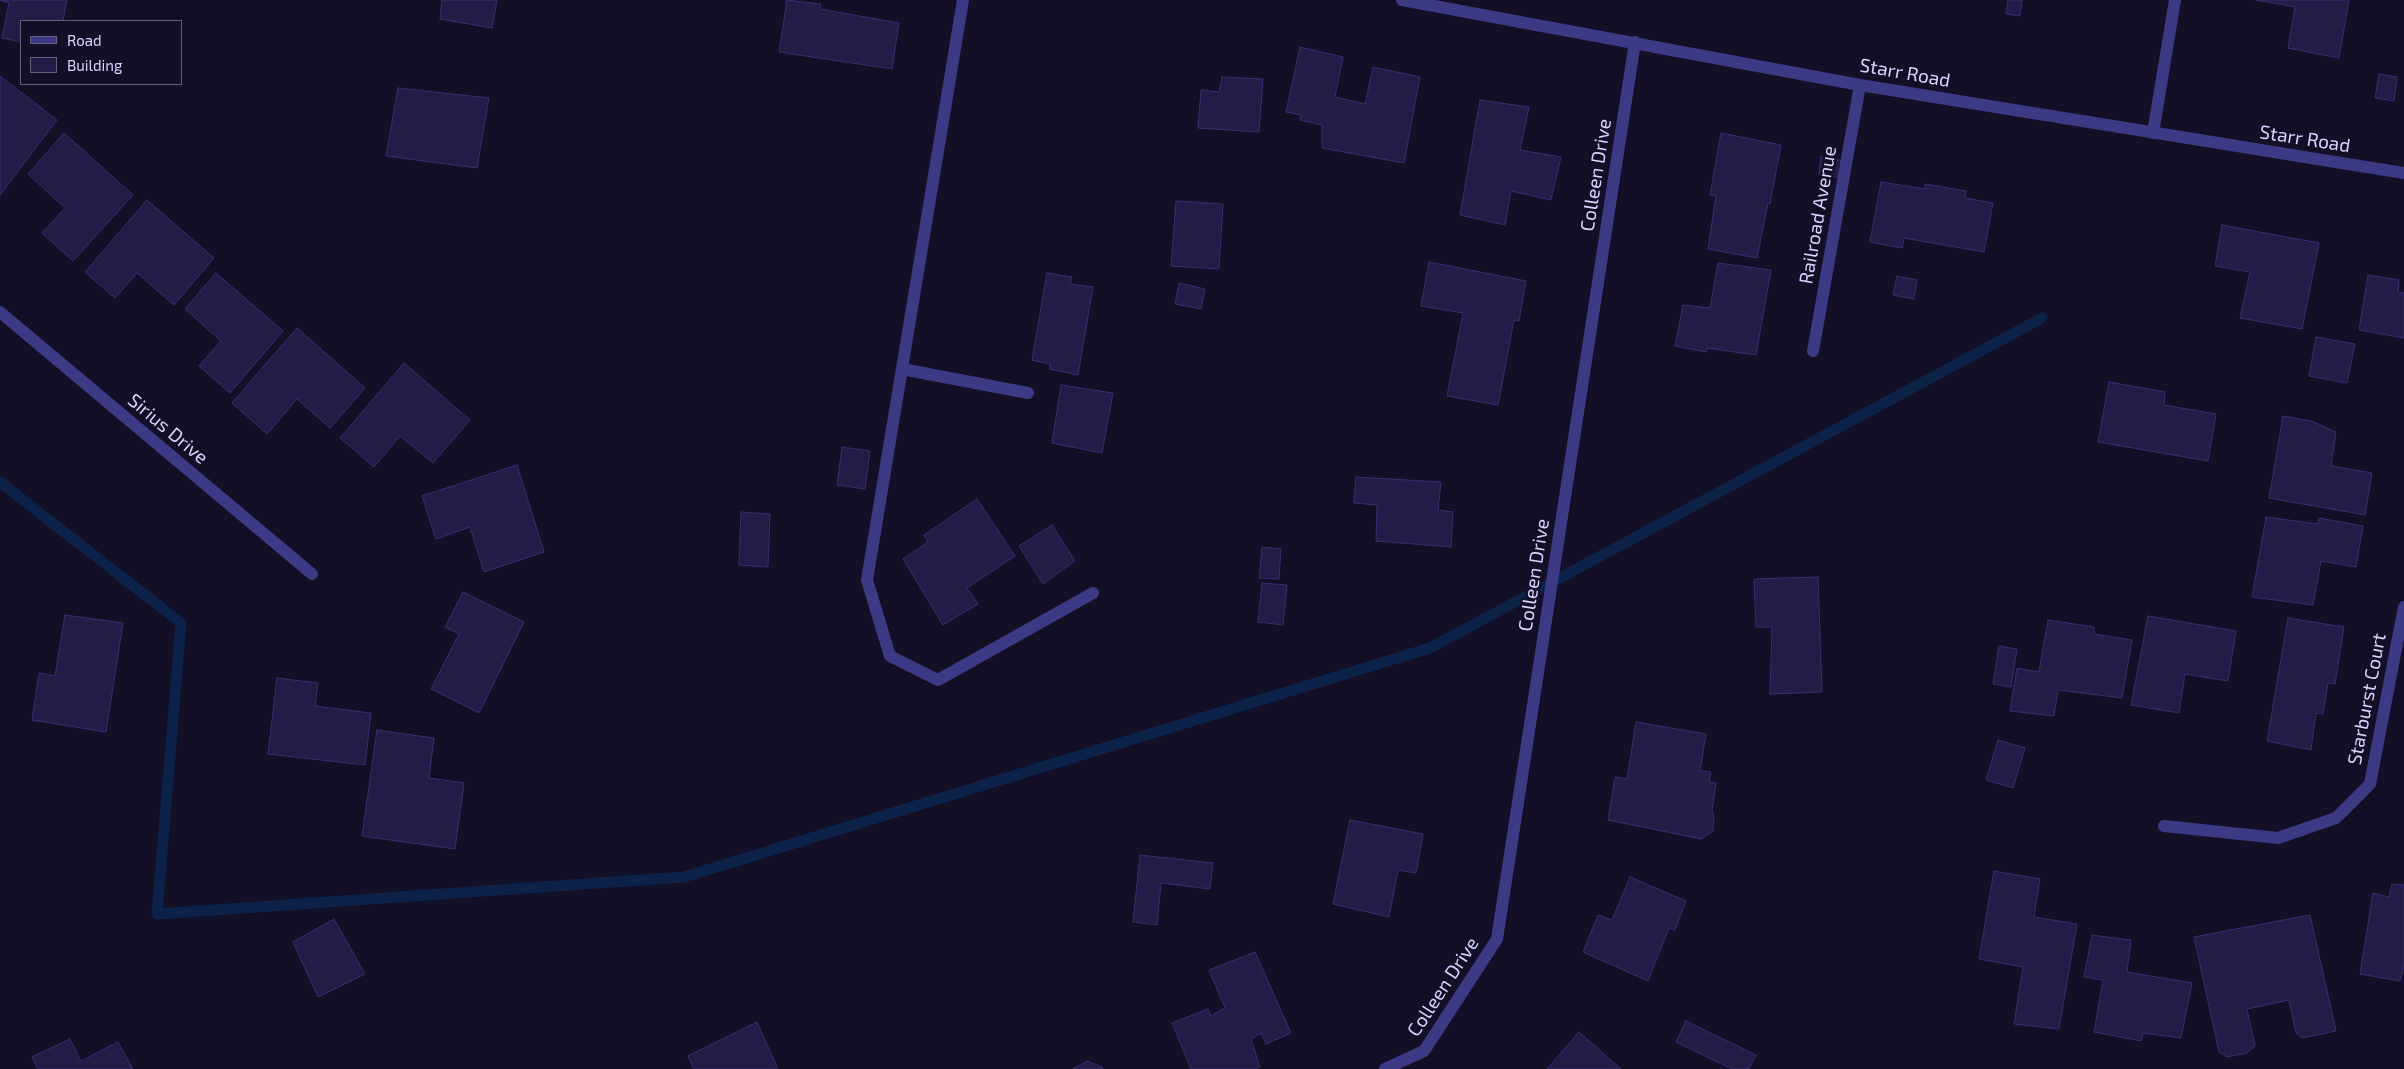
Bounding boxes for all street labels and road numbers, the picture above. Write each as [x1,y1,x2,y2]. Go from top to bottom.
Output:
street label: Starr Road [1858,54,1952,92]
street label: Colleen Drive [1576,117,1616,233]
street label: Starr Road [2258,121,2352,157]
street label: Railroad Avenue [1795,144,1841,286]
street label: Sirius Drive [123,389,213,469]
street label: Colleen Drive [1514,517,1554,633]
street label: Starburst Court [2343,631,2391,767]
street label: Colleen Drive [1402,933,1484,1041]

